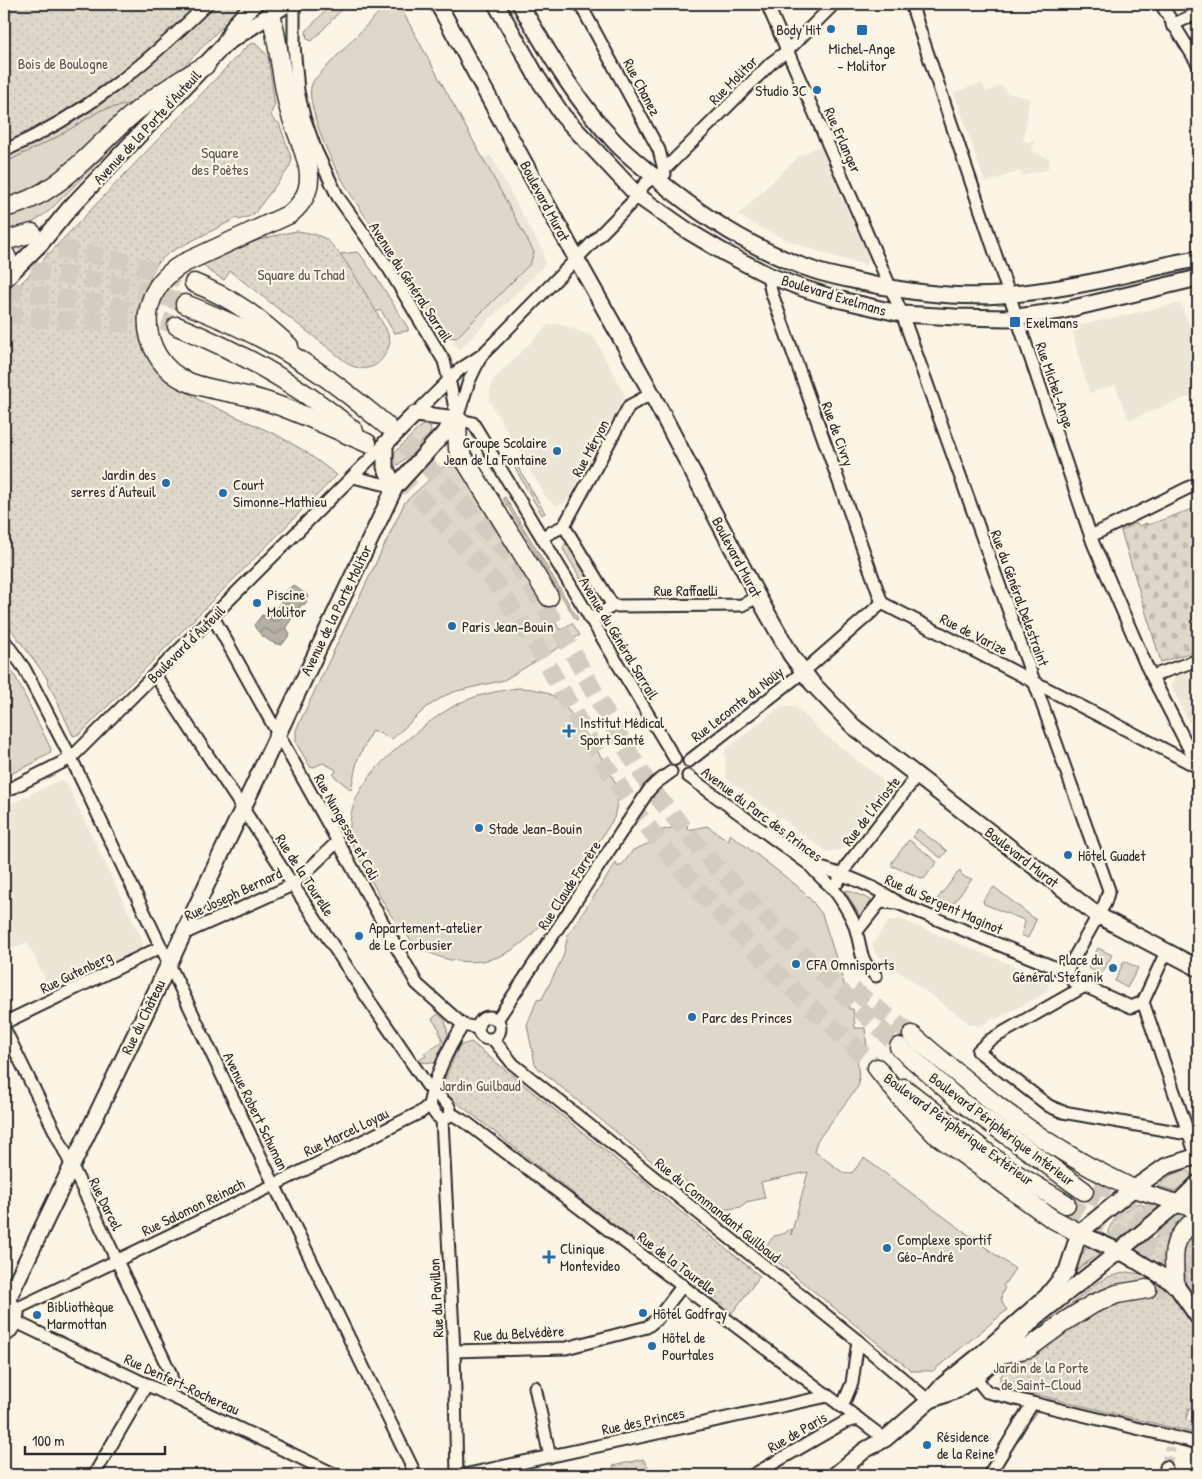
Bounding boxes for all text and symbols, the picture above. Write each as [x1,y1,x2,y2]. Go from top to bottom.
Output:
place label: Body Hit [776,19,822,40]
marker: Body Hit [825,23,837,35]
marker: Michel-Ange - Molitor [855,23,869,37]
place label: Michel-Ange - Molitor [828,38,896,76]
street label: Rue Molitor [704,51,762,109]
park label: Bois de Boulogne [18,53,108,74]
street label: Rue Chanez [618,55,666,120]
street label: Avenue de la Porte d'Auteuil [88,65,206,189]
place label: Studio 3C [755,80,807,101]
marker: Studio 3C [811,84,823,96]
street label: Rue Erlanger [819,104,867,176]
park label: Square des Poètes [191,142,249,180]
street label: Boulevard Murat [515,157,575,246]
street label: Avenue du Général Sarrail [364,218,458,346]
park label: Square du Tchad [257,264,345,285]
street label: Boulevard Exelmans [779,269,889,321]
place label: Exelmans [1026,312,1078,333]
marker: Exelmans [1008,315,1022,329]
street label: Rue Michel-Ange [1031,339,1079,431]
street label: Rue de Civry [817,399,859,469]
street label: Rue Méryon [566,415,614,480]
place label: Groupe Scolaire Jean de La Fontaine [444,432,547,470]
marker: Groupe Scolaire Jean de La Fontaine [551,445,563,457]
place label: Jardin des serres d’Auteuil [71,464,156,502]
place label: Court Simonne-Mathieu [233,474,327,512]
marker: Jardin des serres d’Auteuil [160,477,172,489]
marker: Court Simonne-Mathieu [217,487,229,499]
street label: Boulevard Murat [707,513,767,602]
street label: Rue du Général Delestraint [986,527,1055,670]
street label: Avenue de la Porte Molitor [295,541,377,679]
street label: Avenue du Général Sarrail [574,573,664,703]
street label: Rue Raffaelli [654,580,718,601]
place label: Piscine Molitor [267,584,307,622]
marker: Piscine Molitor [251,597,263,609]
street label: Boulevard d'Auteuil [142,600,230,688]
street label: Rue de Varize [937,608,1011,660]
place label: Paris Jean-Bouin [462,616,554,637]
marker: Paris Jean-Bouin [446,620,458,632]
street label: Rue Lecomte du Noüy [686,661,788,747]
place label: Institut Médical Sport Santé [580,712,664,750]
marker: Institut Médical Sport Santé [562,724,576,738]
street label: Avenue du Parc des Princes [697,761,827,867]
street label: Rue Nungesser et Coli [309,770,385,884]
street label: Rue de l'Arioste [837,772,905,850]
place label: Stade Jean-Bouin [489,818,582,839]
marker: Stade Jean-Bouin [473,822,485,834]
street label: Boulevard Murat [981,822,1064,893]
street label: Rue de la Tourelle [271,830,339,920]
street label: Rue Claude Farrère [532,836,606,934]
place label: Hôtel Guadet [1078,845,1147,866]
marker: Hôtel Guadet [1062,849,1074,861]
street label: Rue Joseph Bernard [181,862,285,926]
street label: Rue du Sergent Maginot [882,869,1007,940]
place label: Appartement-atelier de Le Corbusier [369,917,482,955]
marker: Appartement-atelier de Le Corbusier [353,930,365,942]
street label: Rue Gutenberg [36,945,116,999]
place label: Place du Général Stefanik [1012,949,1103,987]
place label: CFA Omnisports [806,954,894,975]
marker: CFA Omnisports [790,958,802,970]
marker: Place du Général Stefanik [1107,962,1119,974]
street label: Rue du Château [116,976,170,1058]
place label: Parc des Princes [702,1007,792,1028]
marker: Parc des Princes [686,1011,698,1023]
street label: Avenue Robert Schuman [218,1049,294,1174]
street label: Boulevard Périphérique Extérieur [880,1067,1038,1191]
street label: Boulevard Périphérique Intérieur [925,1067,1079,1191]
park label: Jardin Guilbaud [439,1075,521,1096]
street label: Rue Marcel Loyau [300,1102,392,1162]
street label: Rue du Commandant Guilbaud [651,1153,786,1267]
street label: Rue Salomon Reinach [138,1173,248,1241]
street label: Rue Darcel [84,1174,128,1234]
street label: Rue de la Tourelle [633,1226,721,1300]
place label: Complexe sportif Géo-André [897,1229,993,1267]
place label: Clinique Montevideo [560,1238,620,1276]
marker: Complexe sportif Géo-André [881,1242,893,1254]
marker: Clinique Montevideo [542,1250,556,1264]
street label: Rue du Pavillon [423,1258,449,1338]
place label: Bibliothèque Marmottan [47,1296,114,1334]
place label: Hôtel Godfray [653,1303,727,1324]
marker: Hôtel Godfray [637,1307,649,1319]
marker: Bibliothèque Marmottan [31,1309,43,1321]
street label: Rue du Belvédère [473,1320,565,1346]
place label: Hôtel de Pourtales [662,1327,714,1365]
marker: Hôtel de Pourtales [646,1340,658,1352]
street label: Rue Denfert-Rochereau [121,1348,243,1420]
park label: Jardin de la Porte de Saint-Cloud [993,1357,1089,1395]
street label: Rue des Princes [600,1402,686,1440]
street label: Rue de Paris [763,1406,831,1457]
scale bar [25,1424,165,1456]
place label: Résidence de la Reine [937,1426,995,1464]
text: 100 m [32,1430,65,1451]
marker: Résidence de la Reine [921,1439,933,1451]

